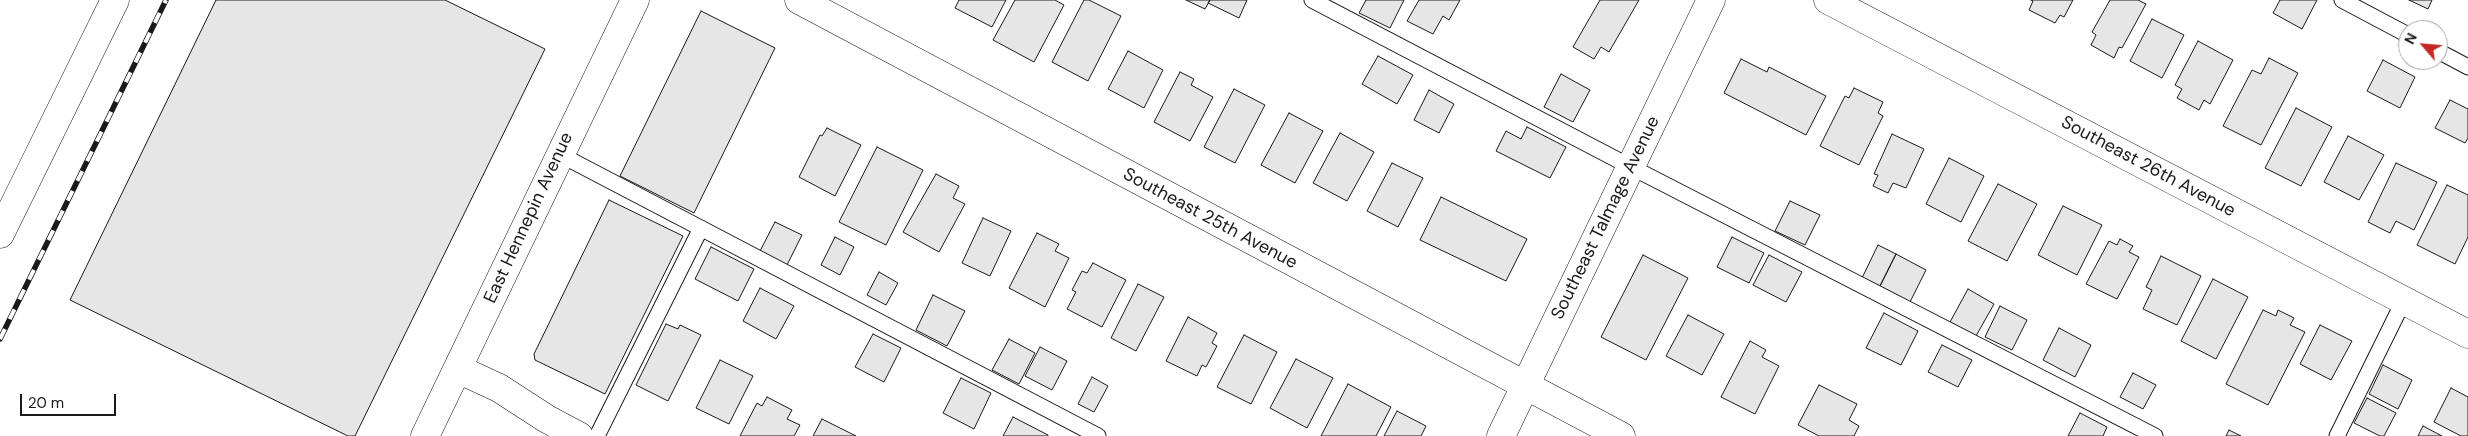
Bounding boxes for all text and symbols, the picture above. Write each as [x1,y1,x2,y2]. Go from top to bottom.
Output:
north arrow [2398,20,2448,70]
text: N [2400,30,2421,47]
street label: Southeast 26th Avenue [2057,112,2239,222]
street label: Southeast Talmage Avenue [1547,113,1665,323]
street label: East Hennepin Avenue [480,129,578,307]
street label: Southeast 25th Avenue [1119,164,1301,274]
scale bar [22,384,119,416]
text: 20 m [28,393,64,413]

